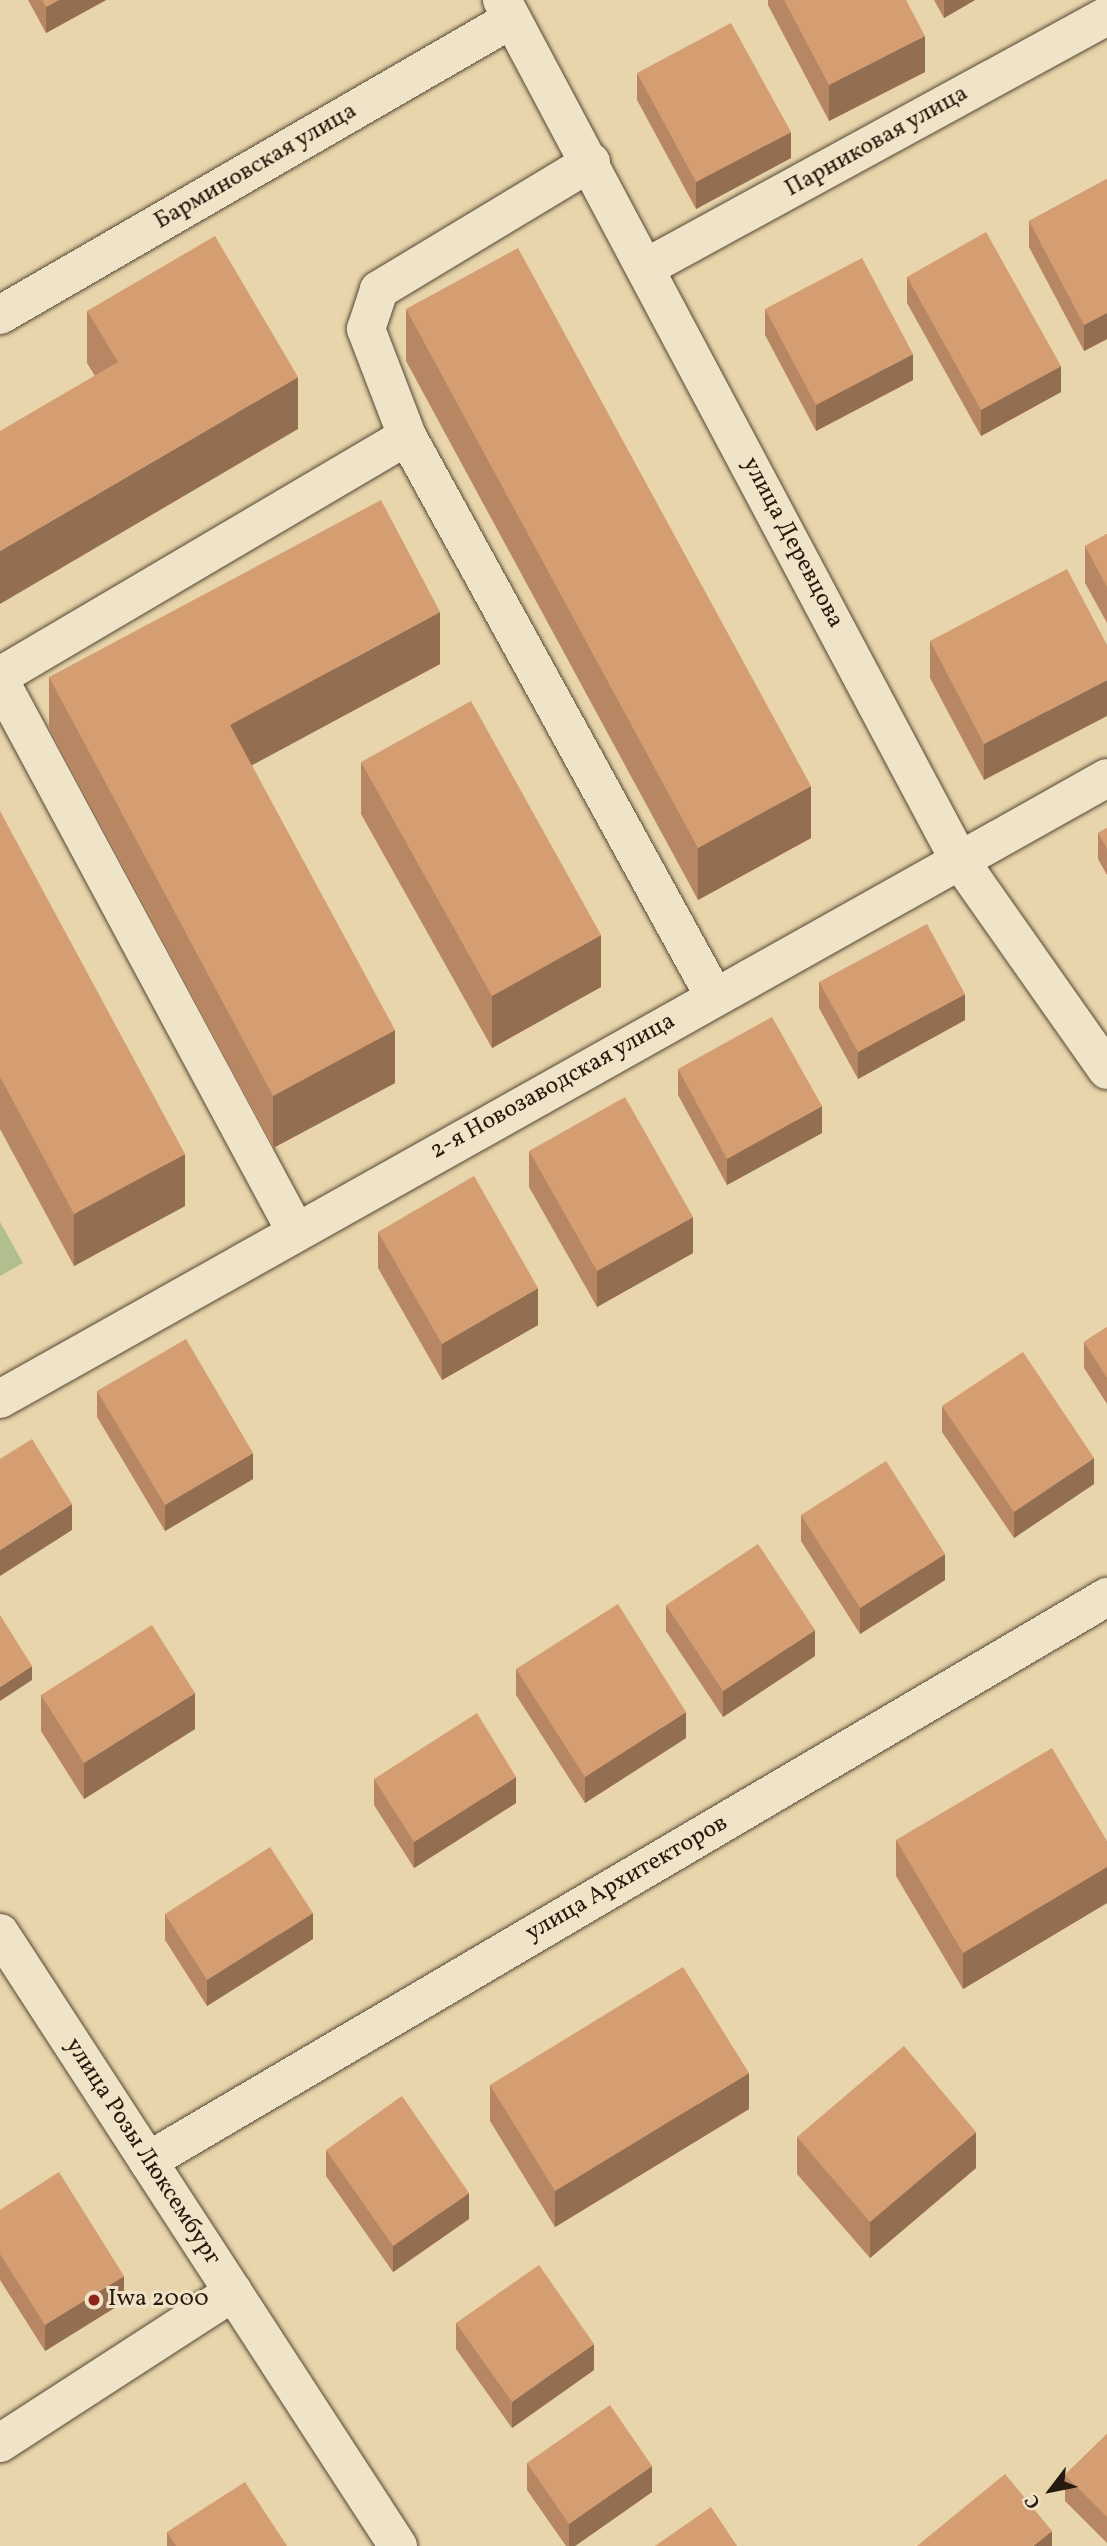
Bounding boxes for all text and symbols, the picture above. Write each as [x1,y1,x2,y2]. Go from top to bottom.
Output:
street label: Парниковая улица [780,80,974,204]
street label: Барминовская улица [149,97,363,237]
street label: улица Деревцова [735,453,849,633]
street label: 2-я Новозаводская улица [425,1007,681,1167]
street label: улица Архитекторов [521,1809,733,1949]
street label: улица Розы Люксембург [58,2033,226,2271]
place label: Iwa 2000 [108,2286,209,2314]
marker: Iwa 2000 [86,2292,102,2308]
north arrow [1016,2455,1086,2525]
text: С [1019,2489,1047,2513]

